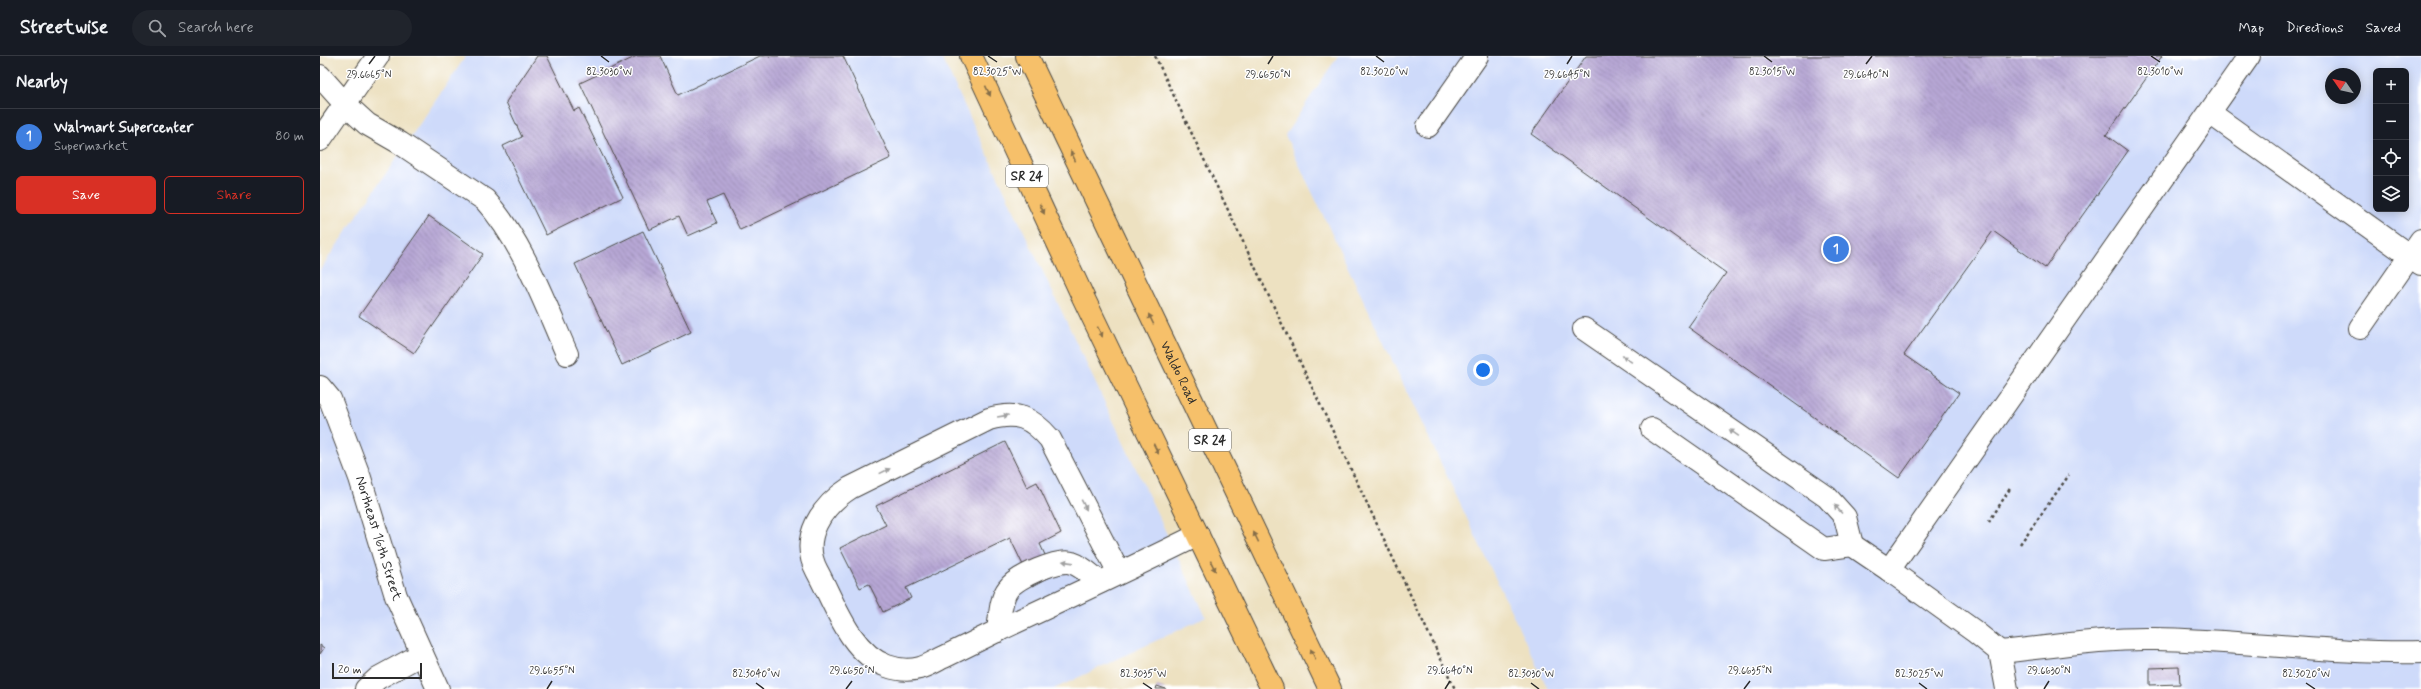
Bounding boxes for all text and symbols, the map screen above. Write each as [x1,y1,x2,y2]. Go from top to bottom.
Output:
search box [132,10,412,46]
text: Streetwise [20,15,108,40]
icon: search [146,17,168,39]
text: Search here [178,18,254,38]
text: Map [2238,19,2264,37]
text: Directions [2286,19,2344,37]
text: Saved [2366,19,2401,37]
text: 82.3030°W [586,65,632,79]
text: 82.3025°W [973,65,1021,79]
text: 82.3020°W [1360,65,1408,79]
text: 82.3015°W [1749,65,1795,79]
text: 82.3010°W [2137,65,2183,79]
text: 29.6665°N [347,68,392,82]
text: 29.6650°N [1245,68,1291,82]
text: 29.6645°N [1544,68,1590,82]
text: 29.6640°N [1843,68,1889,82]
north arrow [2325,68,2361,104]
map controls [2373,68,2409,212]
button: + [2373,68,2409,104]
text: Nearby [16,71,68,93]
one-way arrow [985,86,991,97]
button: − [2373,104,2409,140]
text: Walmart Supercenter [54,118,193,138]
text: 1 [26,128,32,145]
text: 80 m [275,128,304,145]
text: Supermarket [54,138,128,155]
button: locate [2373,140,2409,176]
one-way arrow [1070,150,1076,161]
road number: SR 24 [1006,165,1048,187]
button: Save [16,176,156,214]
button: Share [164,176,304,214]
button: layers [2373,176,2409,212]
one-way arrow [1039,204,1045,215]
pin: 1 [1823,234,1849,264]
one-way arrow [1148,313,1154,324]
one-way arrow [1096,326,1103,338]
street label: Waldo Road [1156,338,1201,407]
one-way arrow [1622,355,1632,363]
your location [1473,360,1493,380]
one-way arrow [997,413,1009,419]
road number: SR 24 [1189,429,1231,451]
one-way arrow [1729,429,1739,437]
one-way arrow [1153,443,1159,455]
one-way arrow [879,467,891,474]
street label: Northeast 16th Street [351,474,406,604]
one-way arrow [1081,499,1087,510]
one-way arrow [1834,504,1843,515]
one-way arrow [1253,531,1259,542]
one-way arrow [1061,559,1074,565]
one-way arrow [1210,560,1216,572]
one-way arrow [1310,648,1316,660]
scale bar [332,661,422,680]
text: 20 m [338,663,361,677]
text: 29.6655°N [529,664,575,678]
text: 29.6650°N [829,664,875,678]
text: 29.6640°N [1427,664,1473,678]
text: 29.6635°N [1728,664,1772,678]
text: 29.6630°N [2027,664,2071,678]
text: 82.3040°W [732,667,780,681]
text: 82.3035°W [1120,667,1166,681]
text: 82.3030°W [1508,667,1554,681]
text: 82.3025°W [1895,667,1943,681]
text: 82.3020°W [2282,667,2330,681]

